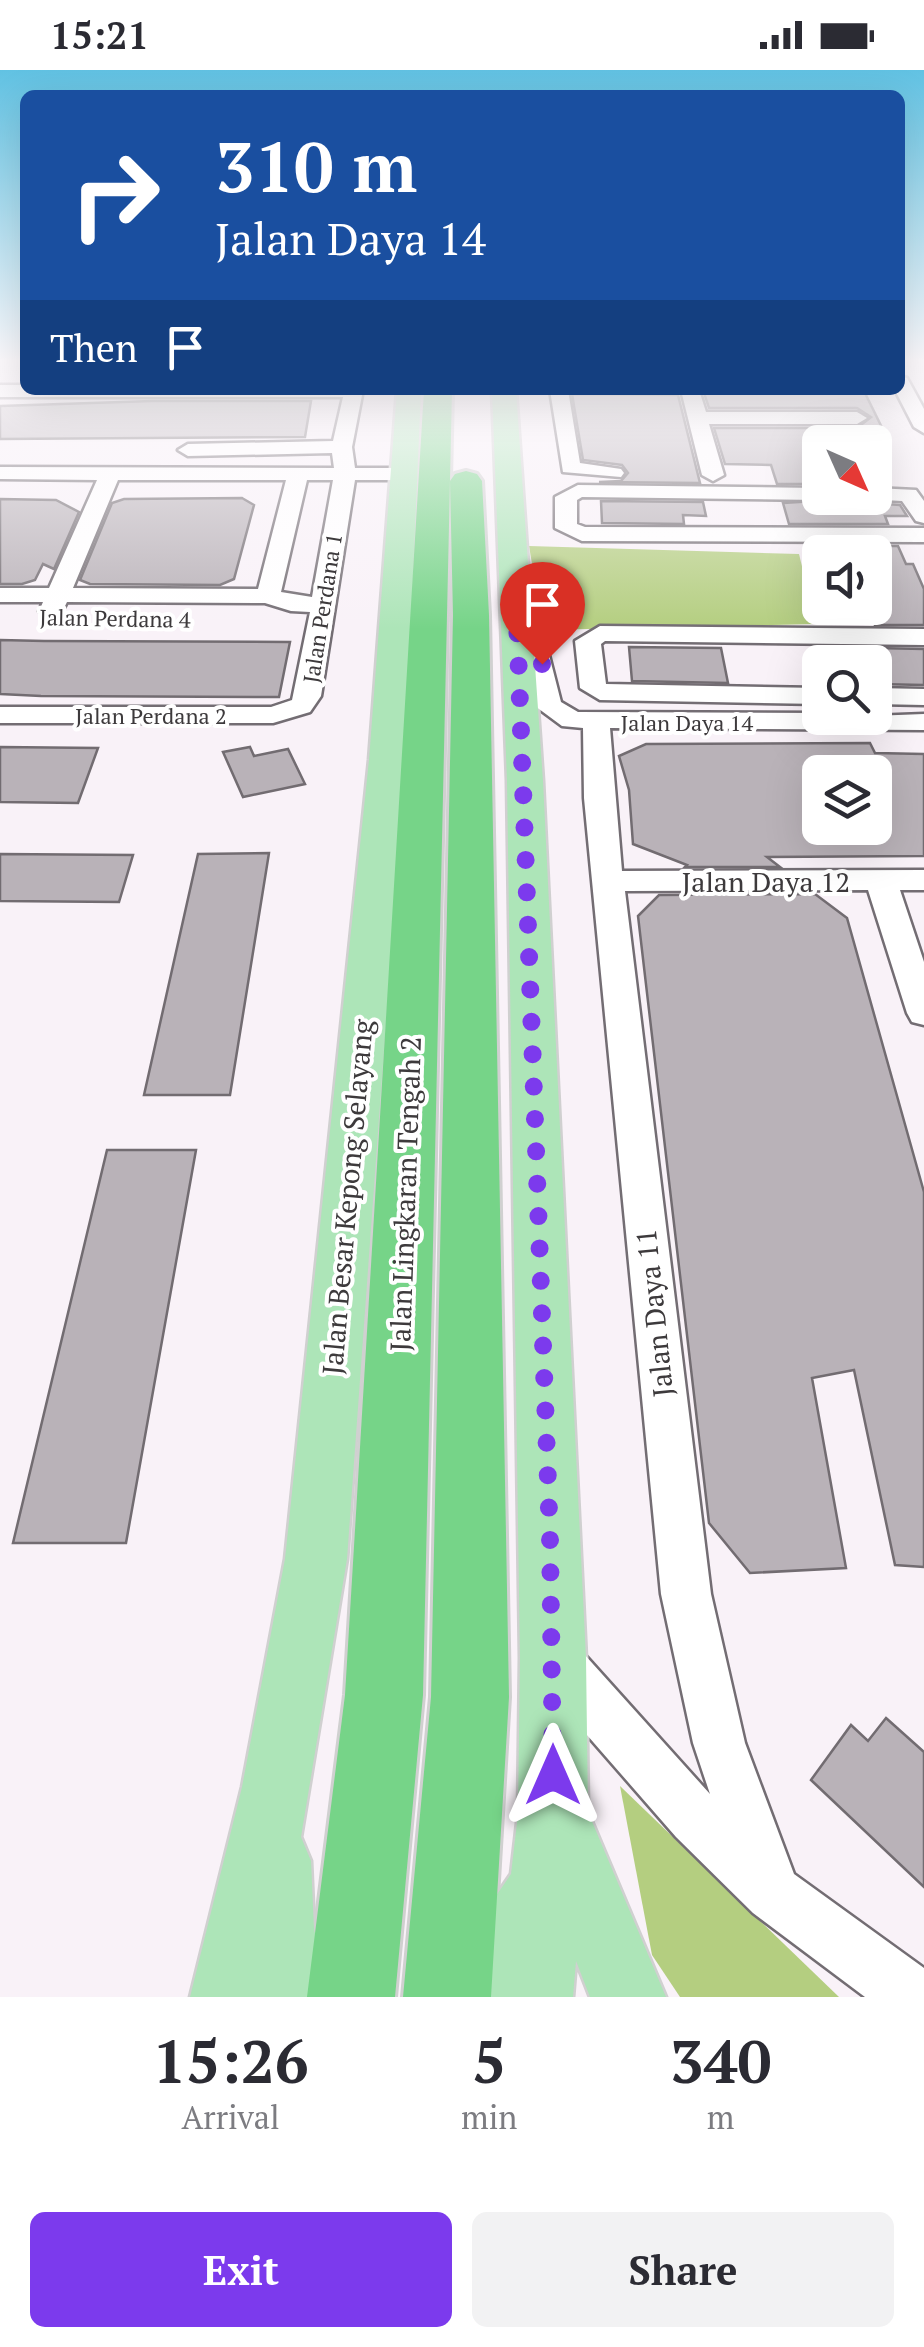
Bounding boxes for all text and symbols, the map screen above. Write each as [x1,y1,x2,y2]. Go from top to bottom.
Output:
text: 15:21 [50,10,149,60]
text: 310 m [215,119,417,212]
icon: right [50,130,180,260]
text: Jalan Daya 14 [215,208,486,268]
icon: arrive [158,320,213,375]
text: Then [50,323,138,373]
north arrow [802,425,892,515]
map controls [802,425,892,845]
street label: Jalan Perdana 1 [296,531,348,685]
button: sound [802,535,892,625]
pin [500,562,585,665]
icon: arrive [515,577,570,632]
street label: Jalan Perdana 4 [39,602,191,634]
button: search [802,645,892,735]
street label: Jalan Perdana 2 [75,701,227,730]
street label: Jalan Daya 14 [621,708,754,737]
button: layers [802,755,892,845]
street label: Jalan Daya 12 [682,863,850,900]
street label: Jalan Besar Kepong Selayang [313,1017,381,1376]
street label: Jalan Lingkaran Tengah 2 [381,1036,429,1352]
street label: Jalan Daya 11 [627,1227,681,1399]
position arrow [501,1723,605,1827]
text: 15:26 [152,2021,309,2100]
text: 5 [472,2021,506,2100]
text: 340 [670,2021,772,2100]
text: Arrival [182,2096,280,2138]
text: min [461,2096,517,2138]
text: m [707,2096,734,2138]
button: Exit [30,2212,452,2327]
button: Share [472,2212,894,2327]

